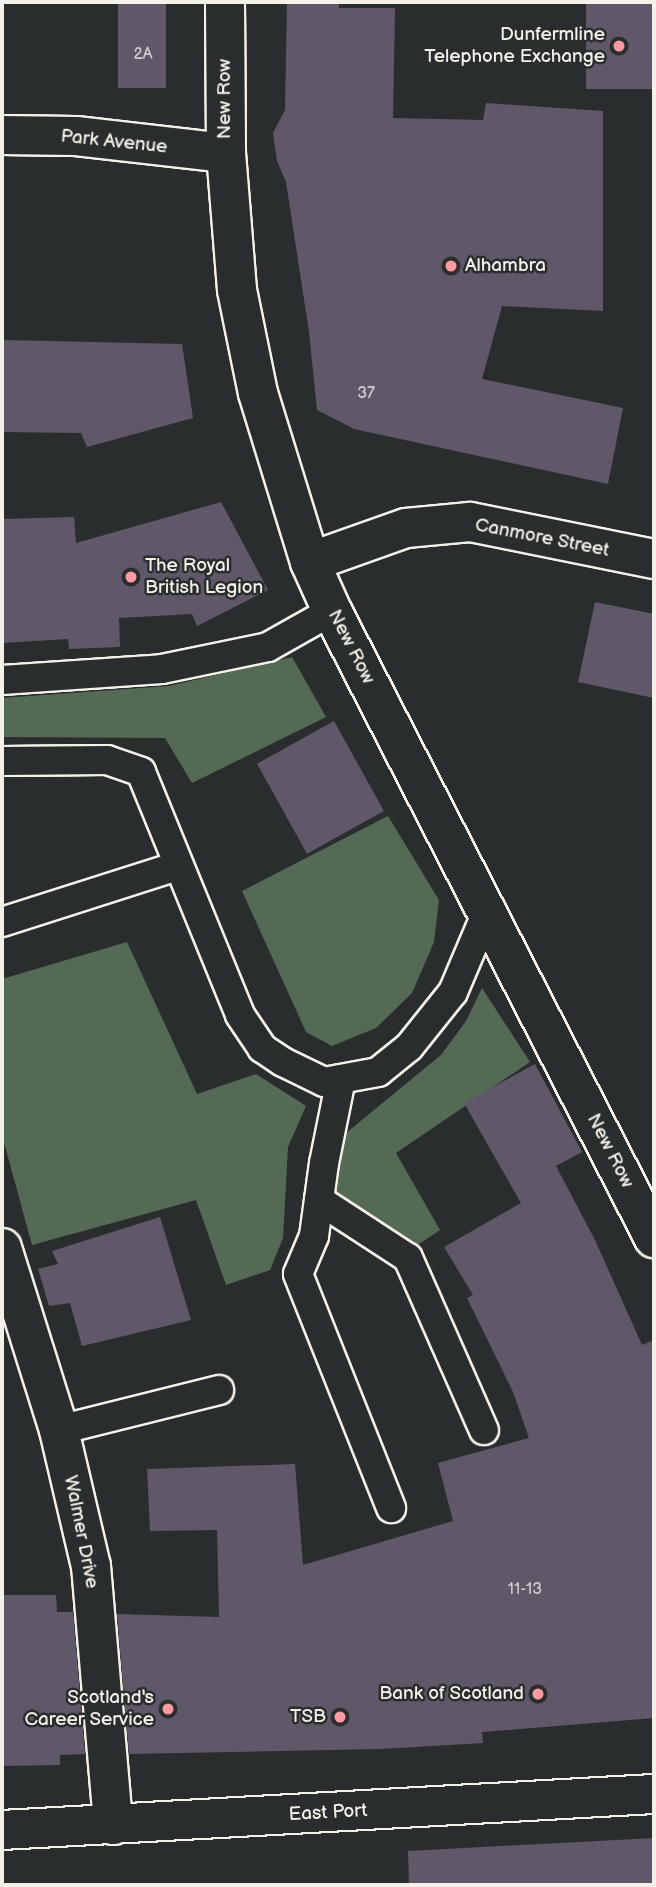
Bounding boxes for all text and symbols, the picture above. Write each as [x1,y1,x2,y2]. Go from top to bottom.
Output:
place label: Dunfermline Telephone Exchange [424,24,605,68]
marker: Dunfermline Telephone Exchange [611,38,627,54]
house number: 2A [133,45,153,65]
street label: New Row [214,59,236,139]
street label: Park Avenue [60,125,168,159]
place label: Alhambra [465,255,546,277]
marker: Alhambra [443,258,459,274]
house number: 37 [357,384,375,404]
street label: Canmore Street [473,514,611,562]
place label: The Royal British Legion [145,555,263,599]
marker: The Royal British Legion [123,569,139,585]
street label: New Row [323,606,379,688]
street label: New Row [582,1110,638,1192]
street label: Walmer Drive [59,1473,103,1591]
house number: 11-13 [508,1580,542,1600]
place label: Bank of Scotland [379,1683,524,1705]
marker: Bank of Scotland [530,1686,546,1702]
place label: Scotland's Career Service [24,1687,154,1731]
marker: Scotland's Career Service [160,1701,176,1717]
place label: TSB [290,1706,326,1728]
marker: TSB [332,1709,348,1725]
street label: East Port [288,1800,368,1826]

